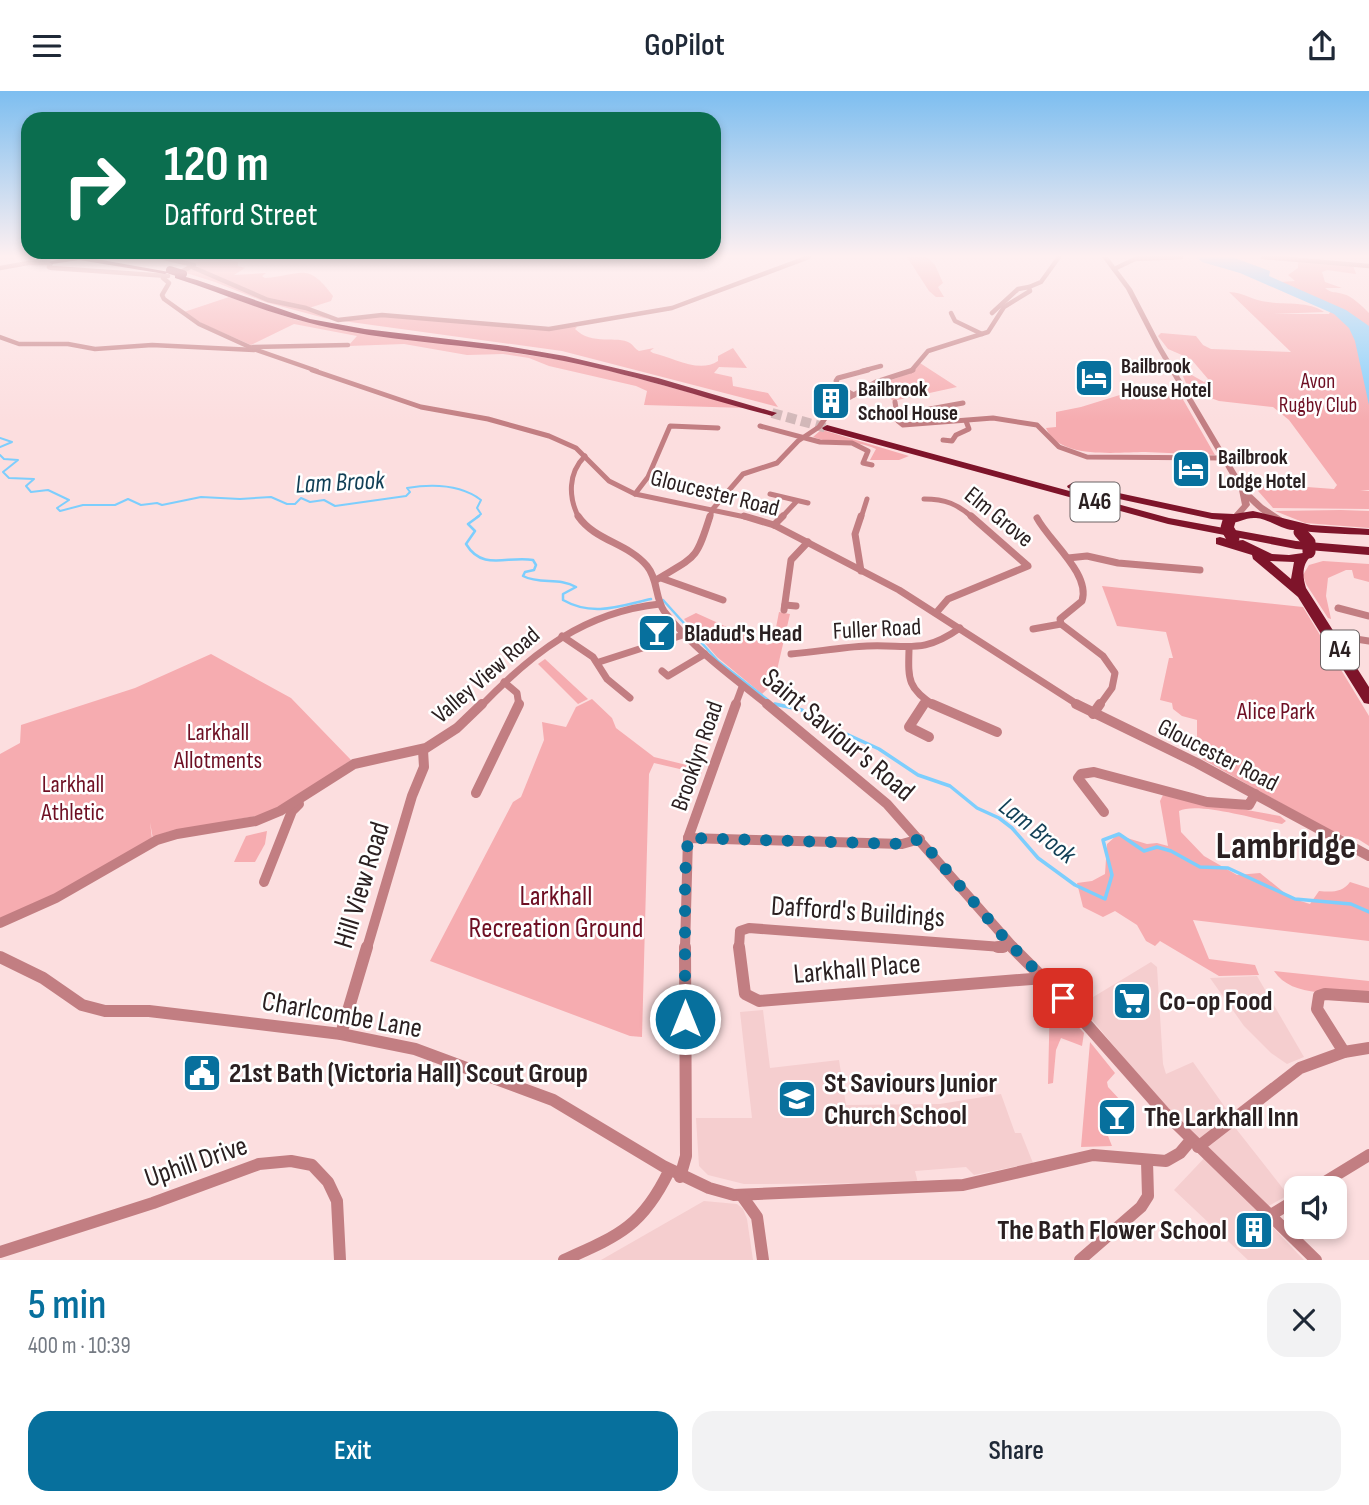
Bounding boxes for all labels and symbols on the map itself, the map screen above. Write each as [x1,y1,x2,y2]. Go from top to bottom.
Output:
place label: Bailbrook House Hotel [1121,354,1211,403]
hotel icon: Bailbrook House Hotel [1073,357,1115,399]
park label: Avon Rugby Club [1279,369,1357,418]
place label: Bailbrook School House [858,377,958,426]
building icon: Bailbrook School House [810,380,852,422]
place label: Bailbrook Lodge Hotel [1218,445,1306,494]
hotel icon: Bailbrook Lodge Hotel [1170,448,1212,490]
street label: Gloucester Road [648,463,782,523]
water label: Lam Brook [295,465,387,501]
street label: Elm Grove [959,480,1039,554]
road number: A46 [1070,483,1120,521]
bar icon: Bladud's Head [636,612,678,654]
street label: Fuller Road [832,612,922,646]
place label: Bladud's Head [684,619,802,648]
street label: Valley View Road [426,620,546,730]
road number: A4 [1321,631,1359,670]
street label: Saint Saviour's Road [755,662,921,808]
street label: Brooklyn Road [665,697,729,815]
park label: Alice Park [1236,697,1315,726]
street label: Gloucester Road [1153,712,1283,798]
park label: Larkhall Allotments [173,718,262,775]
park label: Larkhall Athletic [40,770,105,827]
water label: Lam Brook [992,791,1083,871]
street label: Hill View Road [327,818,397,952]
district label: Lambridge [1216,824,1356,869]
park label: Larkhall Recreation Ground [469,880,643,945]
street label: Dafford's Buildings [770,889,946,935]
street label: Larkhall Place [792,947,922,991]
pin [1033,968,1093,1028]
supermarket icon: Co-op Food [1111,980,1153,1022]
position arrow [648,982,722,1056]
street label: Charlcombe Lane [259,985,425,1045]
place label: Co-op Food [1159,985,1273,1018]
public building icon: 21st Bath (Victoria Hall) Scout Group [181,1052,223,1094]
place label: 21st Bath (Victoria Hall) Scout Group [229,1057,588,1090]
place label: St Saviours Junior Church School [824,1067,997,1132]
school or university icon: St Saviours Junior Church School [776,1078,818,1120]
bar icon: The Larkhall Inn [1096,1096,1138,1138]
place label: The Larkhall Inn [1144,1101,1299,1134]
street label: Uphill Drive [140,1129,252,1195]
building icon: The Bath Flower School [1233,1209,1275,1251]
place label: The Bath Flower School [997,1214,1227,1247]

